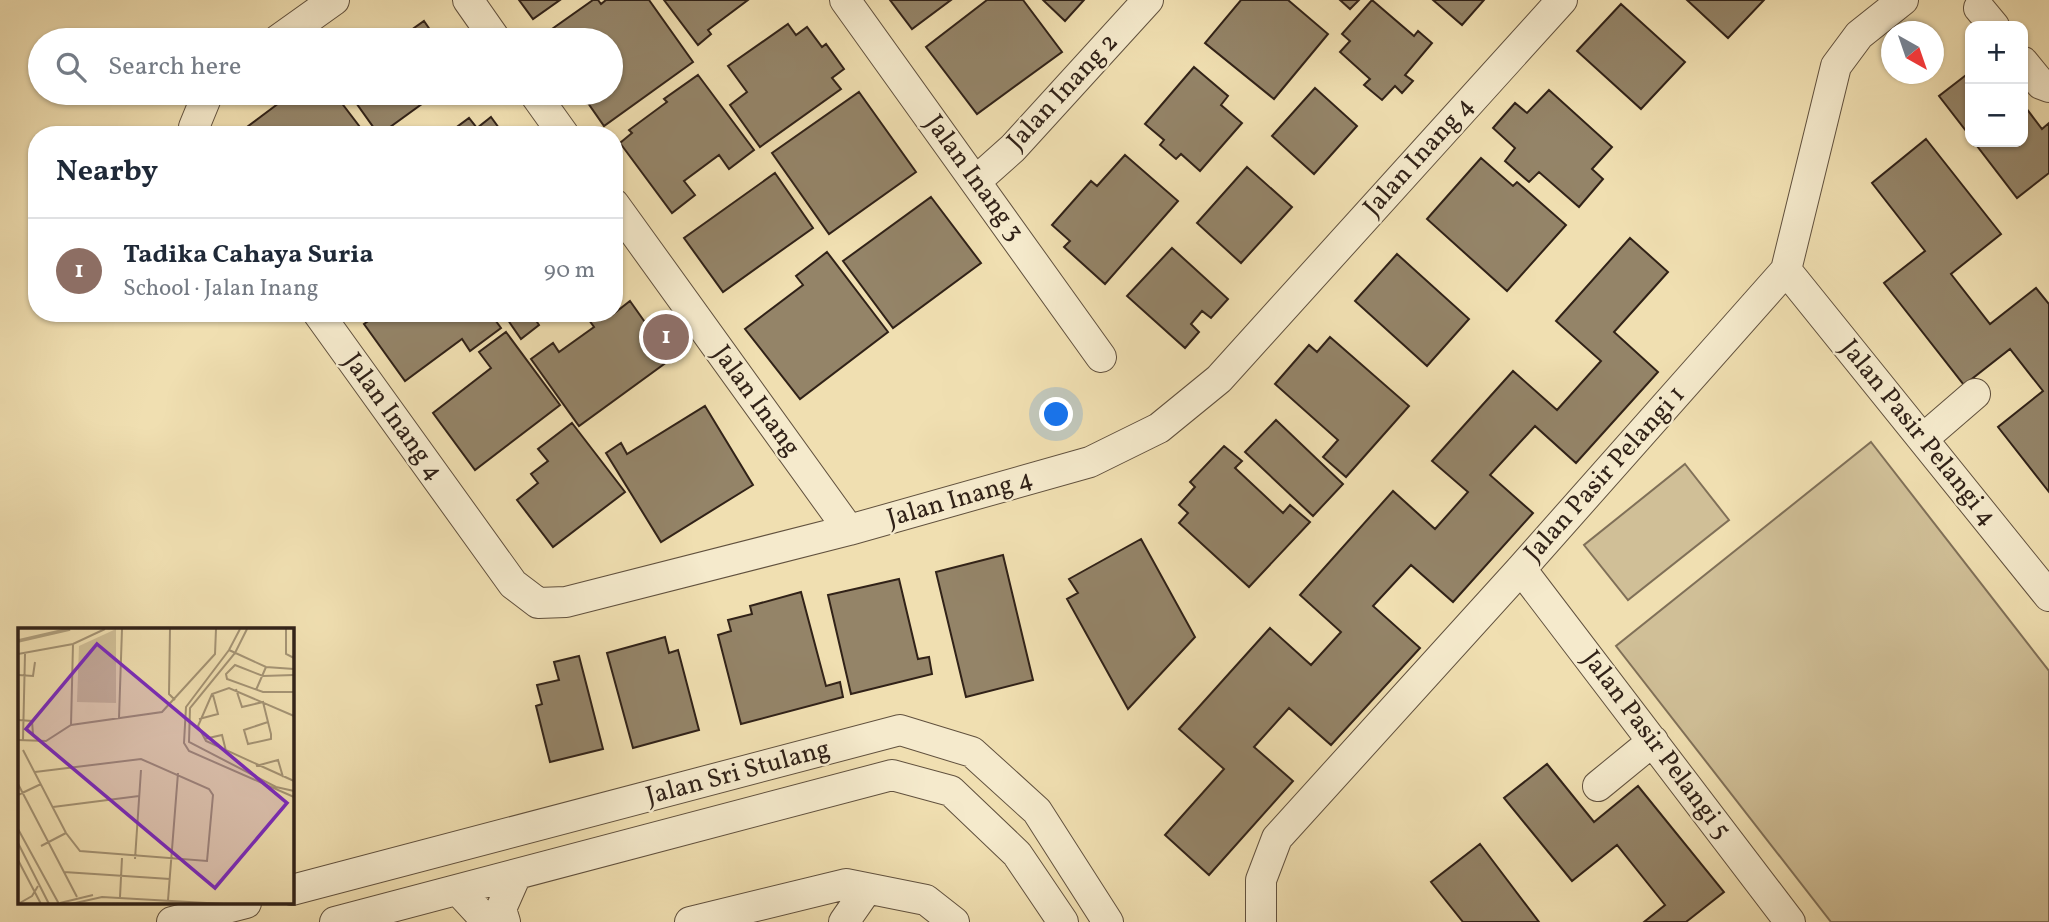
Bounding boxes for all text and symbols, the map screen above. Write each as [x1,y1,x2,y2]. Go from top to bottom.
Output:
north arrow [1881,21,1944,84]
map controls [1965,21,2028,147]
button: + [1965,21,2028,84]
street label: Jalan Inang 2 [999,25,1127,159]
search box [28,28,623,105]
icon: search [52,48,90,86]
text: Search here [108,49,241,85]
button: − [1965,84,2028,147]
street label: Jalan Inang 4 [1355,89,1483,225]
street label: Jalan Inang 3 [916,108,1032,248]
text: Nearby [56,151,158,193]
text: Tadika Cahaya Suria [123,237,374,273]
text: 1 [74,255,84,287]
text: 90 m [544,255,595,287]
text: School · Jalan Inang [123,273,318,305]
pin: 1 [643,311,689,363]
street label: Jalan Pasir Pelangi 4 [1831,332,2005,534]
street label: Jalan Inang [703,338,809,464]
street label: Jalan Inang 4 [334,346,452,488]
street label: Jalan Pasir Pelangi 1 [1516,378,1694,570]
your location [1039,397,1073,431]
street label: Jalan Inang 4 [883,461,1037,537]
inset map [18,628,294,904]
street label: Jalan Pasir Pelangi 5 [1573,643,1739,847]
street label: Jalan Sri Stulang [642,731,834,815]

